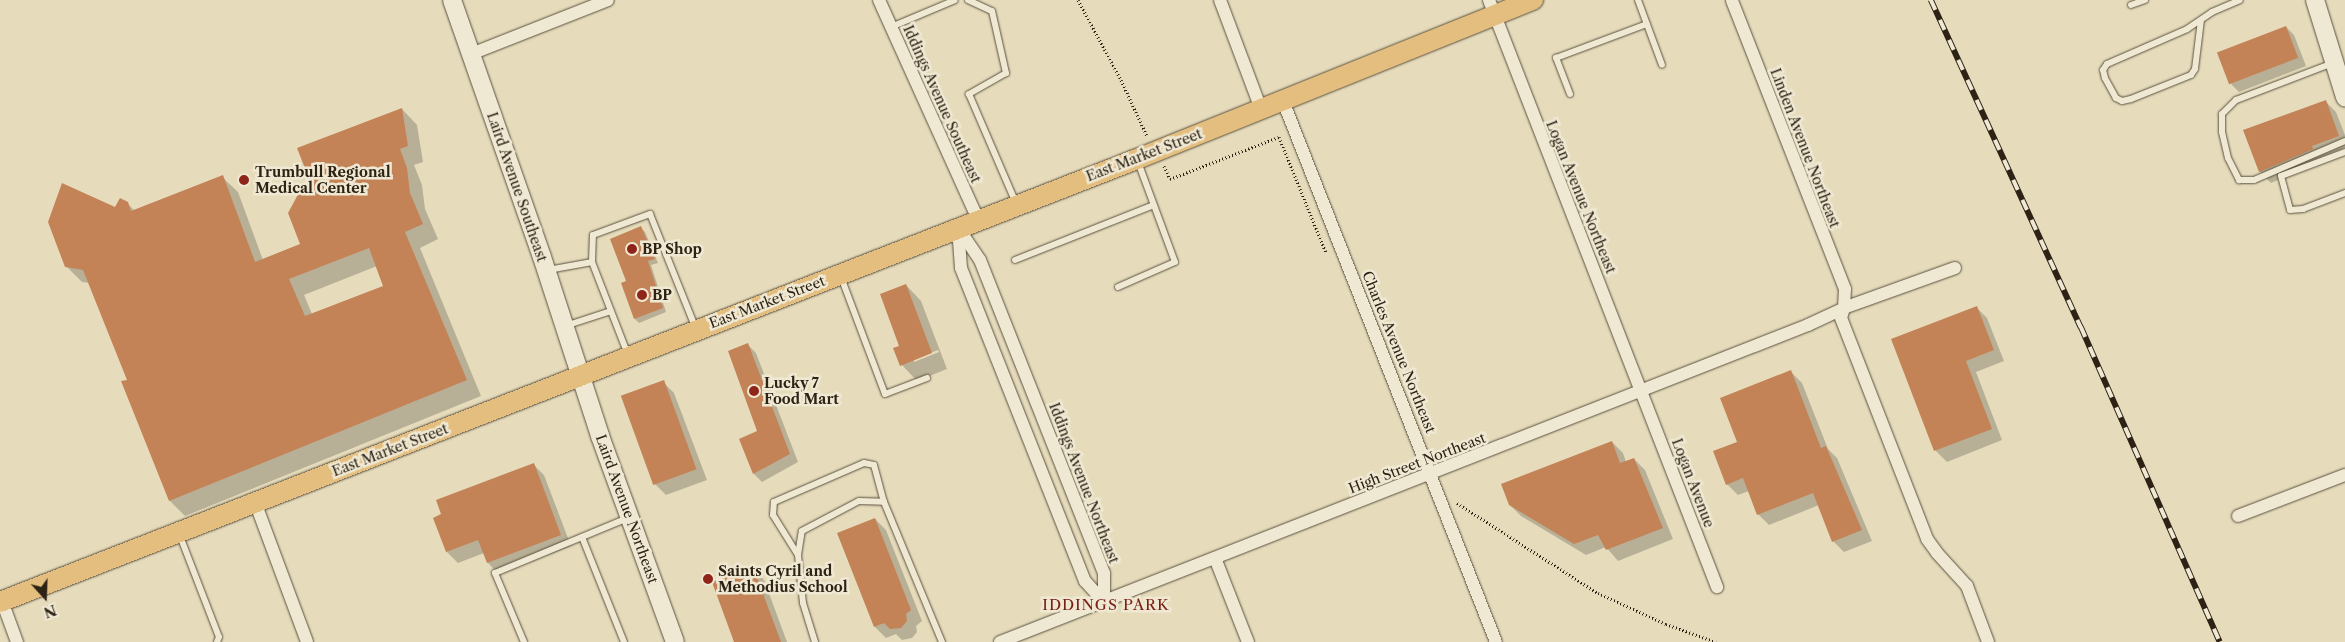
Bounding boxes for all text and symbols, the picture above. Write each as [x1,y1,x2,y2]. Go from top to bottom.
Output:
street label: Iddings Avenue Southeast [899,22,985,186]
street label: Linden Avenue Northeast [1767,66,1843,230]
street label: Laird Avenue Southeast [483,110,551,264]
street label: Logan Avenue Northeast [1542,118,1620,276]
street label: East Market Street [1084,125,1204,185]
place label: Trumbull Regional Medical Center [255,164,391,196]
marker: Trumbull Regional Medical Center [237,173,251,187]
place label: BP Shop [642,241,702,257]
marker: BP Shop [626,243,638,255]
street label: Charles Avenue Northeast [1359,268,1439,436]
street label: East Market Street [707,272,827,332]
place label: BP [652,287,672,303]
marker: BP [636,289,648,301]
place label: Lucky 7 Food Mart [764,375,839,408]
marker: Lucky 7 Food Mart [748,385,760,397]
street label: Iddings Avenue Northeast [1045,400,1123,566]
street label: East Market Street [330,420,450,480]
street label: High Street Northeast [1346,429,1488,497]
street label: Laird Avenue Northeast [592,432,662,586]
street label: Logan Avenue [1668,436,1718,530]
place label: Saints Cyril and Methodius School [718,563,848,596]
north arrow [20,572,70,622]
marker: Saints Cyril and Methodius School [702,573,714,585]
district label: IDDINGS PARK [1041,596,1171,614]
text: N [41,601,59,622]

